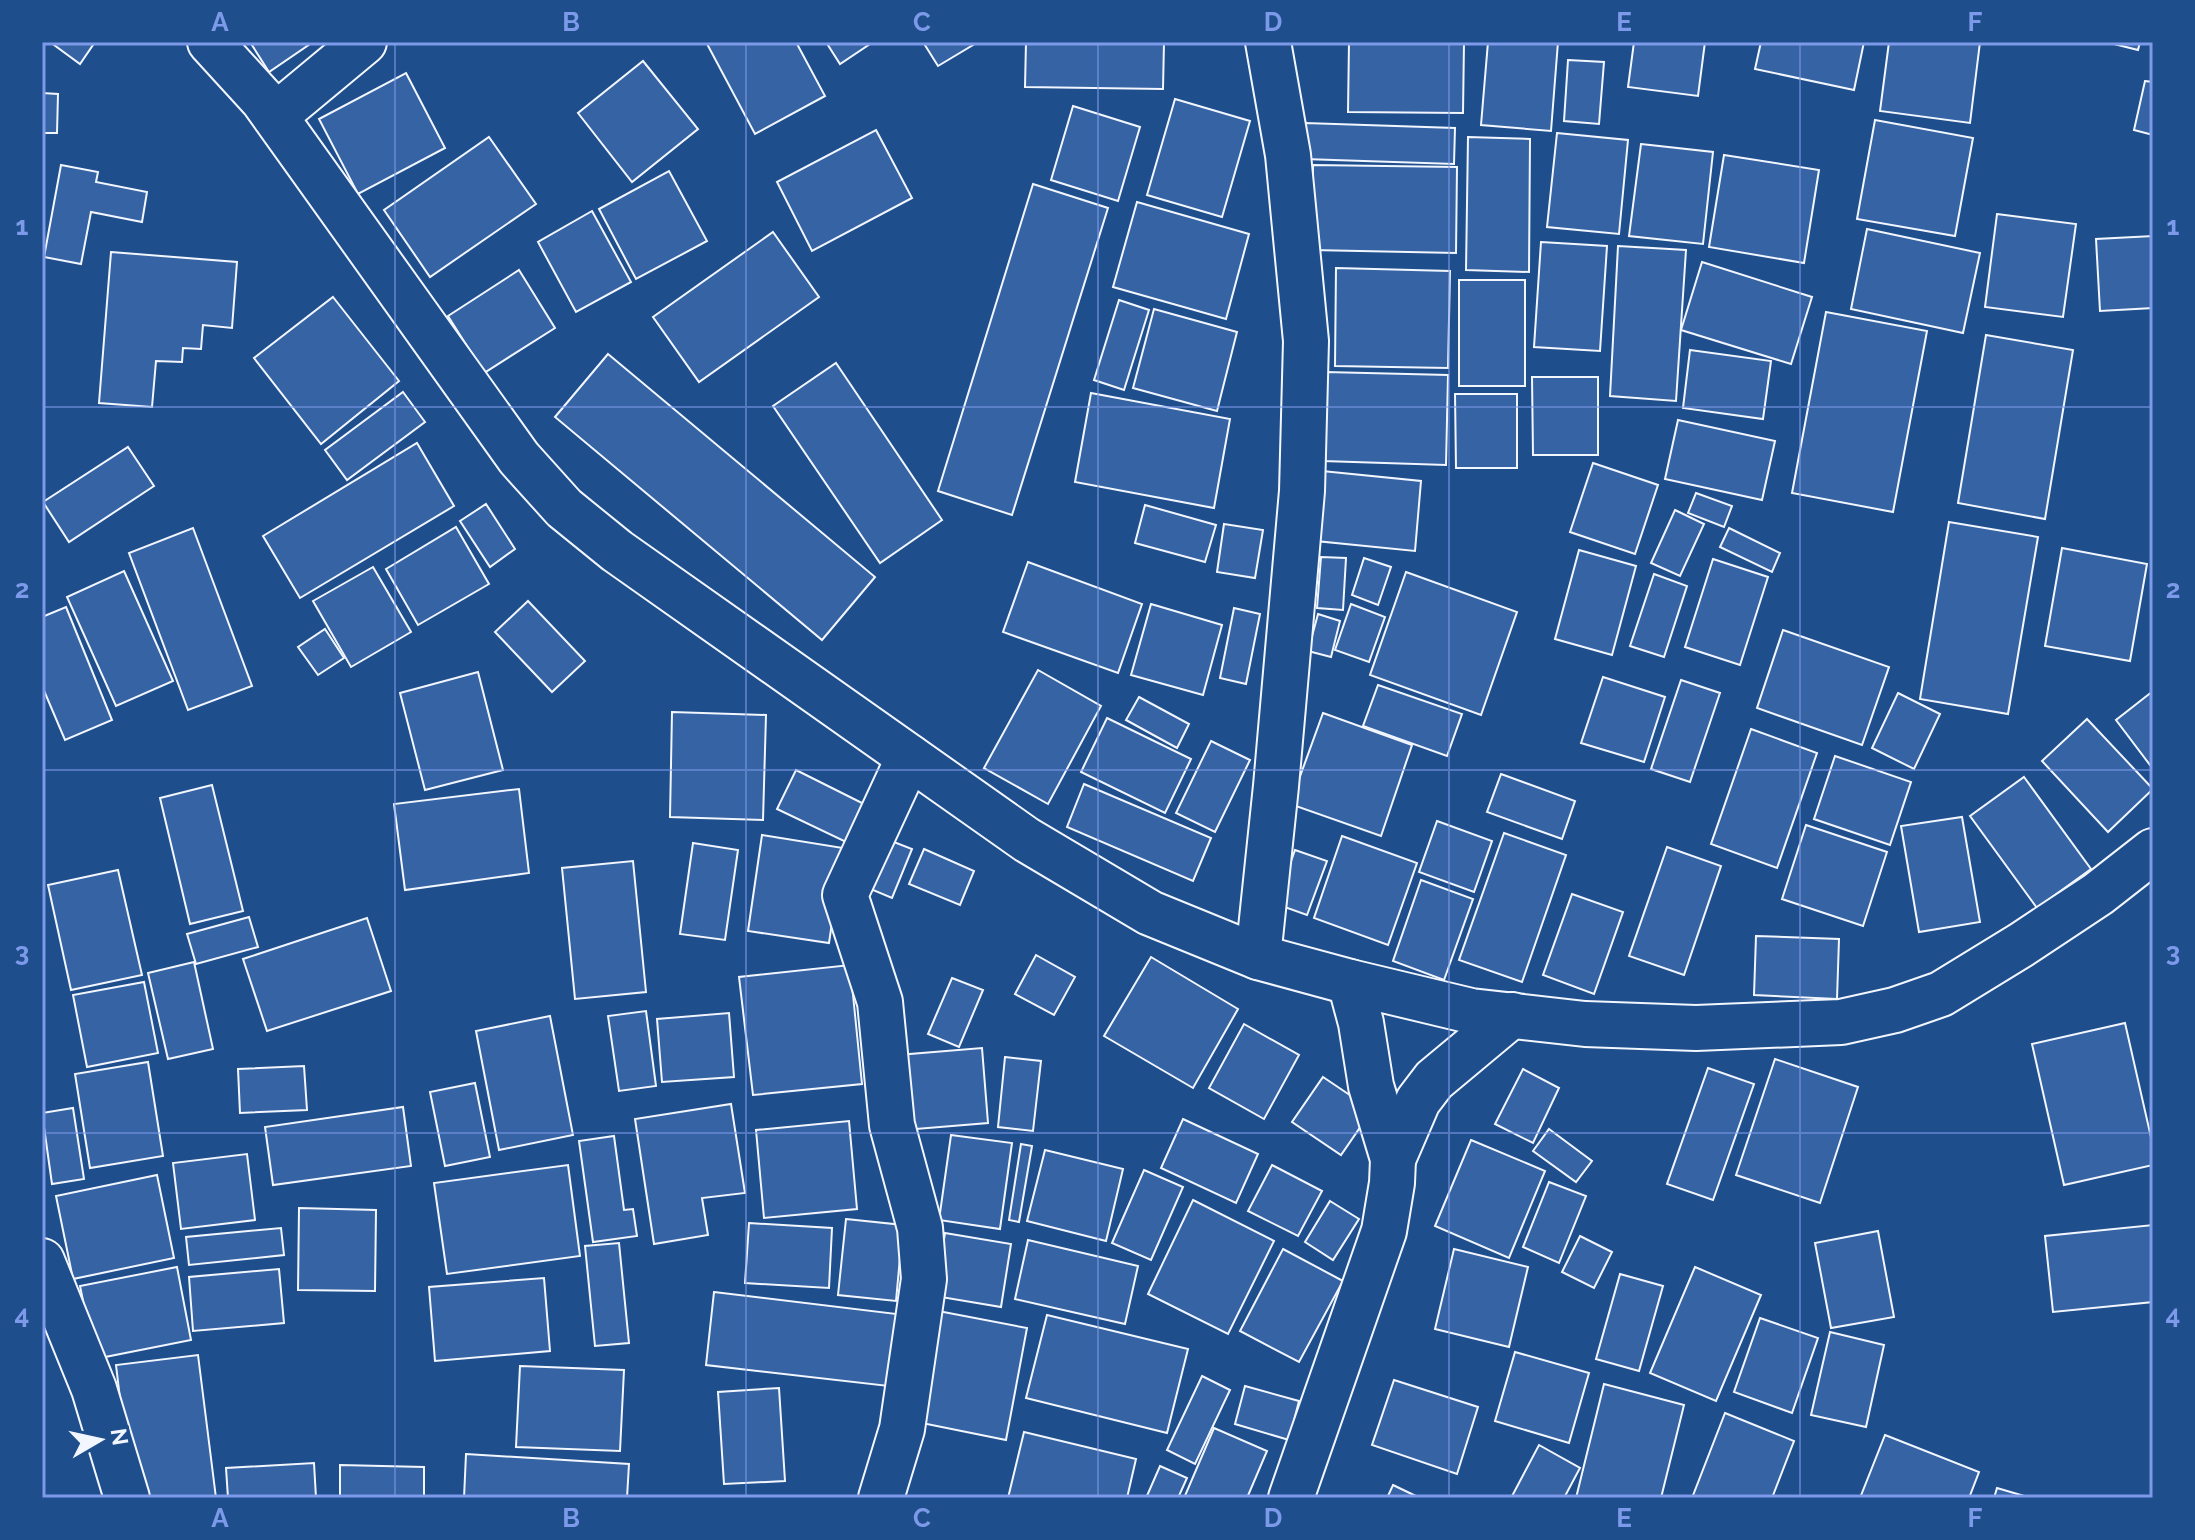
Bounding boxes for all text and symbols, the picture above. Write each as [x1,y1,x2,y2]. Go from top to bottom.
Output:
text: A [211,7,229,37]
text: B [562,7,580,37]
text: C [913,7,931,37]
text: D [1264,7,1282,37]
text: E [1616,7,1632,37]
text: F [1968,7,1983,37]
text: 1 [16,211,29,241]
text: 1 [2167,211,2180,241]
text: 2 [15,574,29,604]
text: 2 [2166,574,2180,604]
text: 3 [15,937,29,967]
text: 3 [2166,937,2180,967]
text: 4 [15,1300,29,1330]
text: 4 [2166,1300,2180,1330]
north arrow [60,1400,140,1480]
text: N [106,1427,134,1447]
text: A [211,1503,229,1533]
text: B [562,1503,580,1533]
text: C [913,1503,931,1533]
text: D [1264,1503,1282,1533]
text: E [1616,1503,1632,1533]
text: F [1968,1503,1983,1533]

